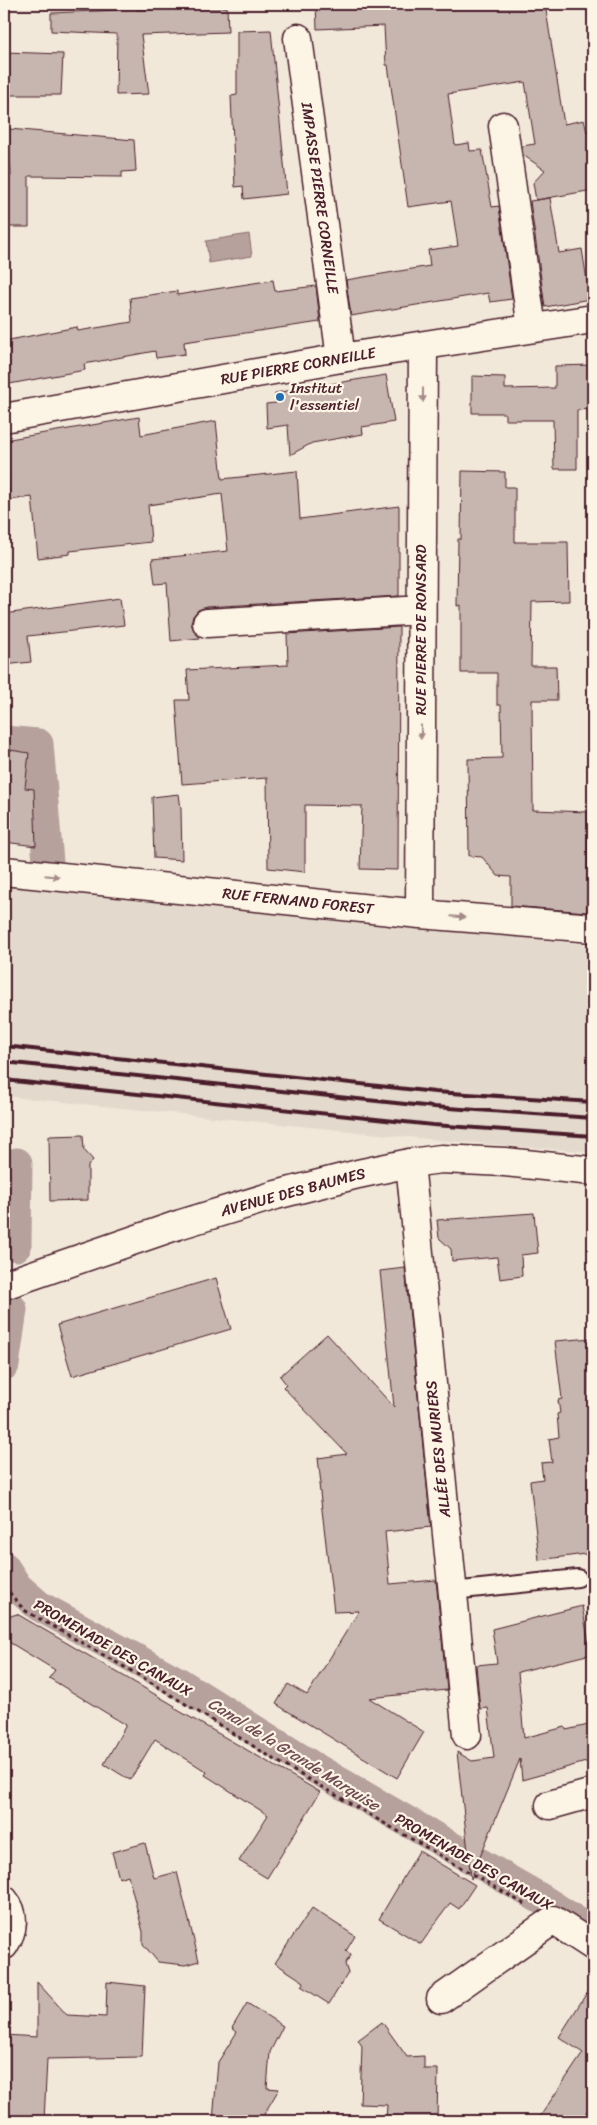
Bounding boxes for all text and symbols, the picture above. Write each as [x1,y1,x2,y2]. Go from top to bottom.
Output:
street label: IMPASSE PIERRE CORNEILLE [294,100,347,297]
street label: RUE PIERRE CORNEILLE [219,339,379,392]
place label: Institut l'essentiel [289,375,360,418]
one-way arrow [419,387,427,403]
marker: Institut l'essentiel [274,391,286,403]
street label: RUE PIERRE DE RONSARD [408,545,434,715]
one-way arrow [417,725,425,741]
one-way arrow [45,872,61,880]
street label: RUE FERNAND FOREST [221,880,377,922]
one-way arrow [450,913,466,921]
street label: AVENUE DES BAUMES [217,1160,369,1224]
street label: ALLÉE DES MURIERS [418,1378,458,1520]
street label: PROMENADE DES CANAUX [29,1592,197,1704]
water label: Canal de la Grande Marquise [202,1689,387,1820]
street label: PROMENADE DES CANAUX [390,1806,558,1918]

